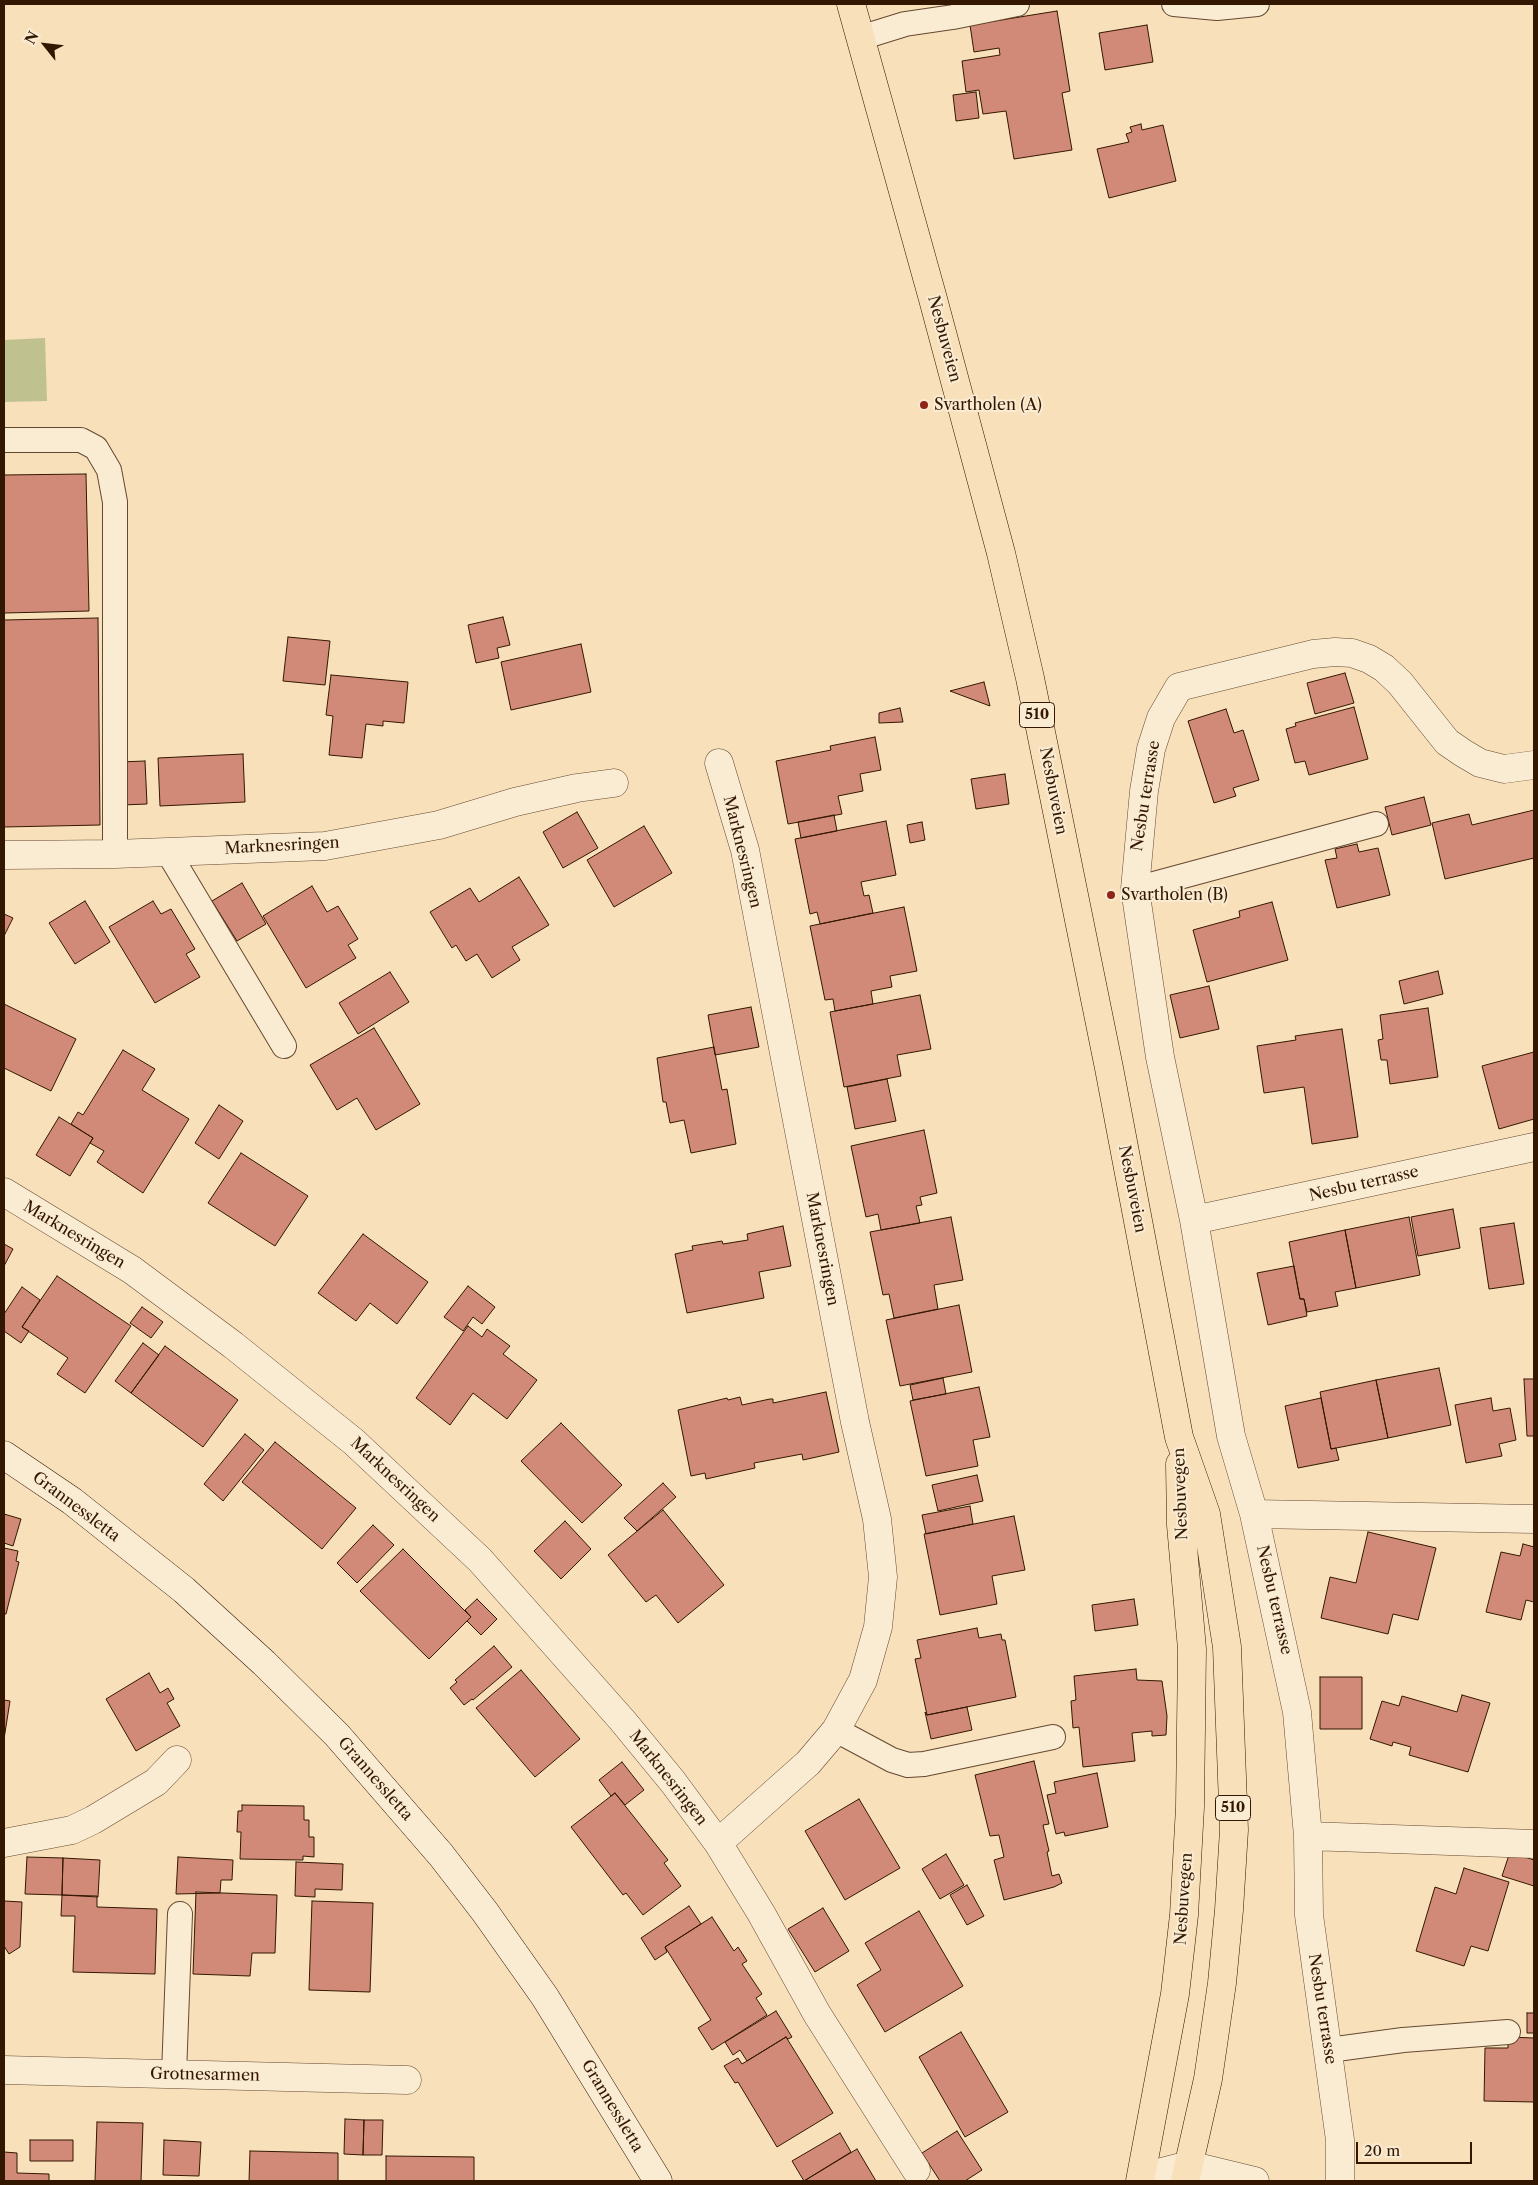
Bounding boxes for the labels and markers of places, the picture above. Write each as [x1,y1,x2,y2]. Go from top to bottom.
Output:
place label: Svartholen (A) [934,395,1042,415]
marker: Svartholen (A) [918,399,930,411]
place label: Svartholen (B) [1121,885,1228,905]
marker: Svartholen (B) [1105,889,1117,901]

